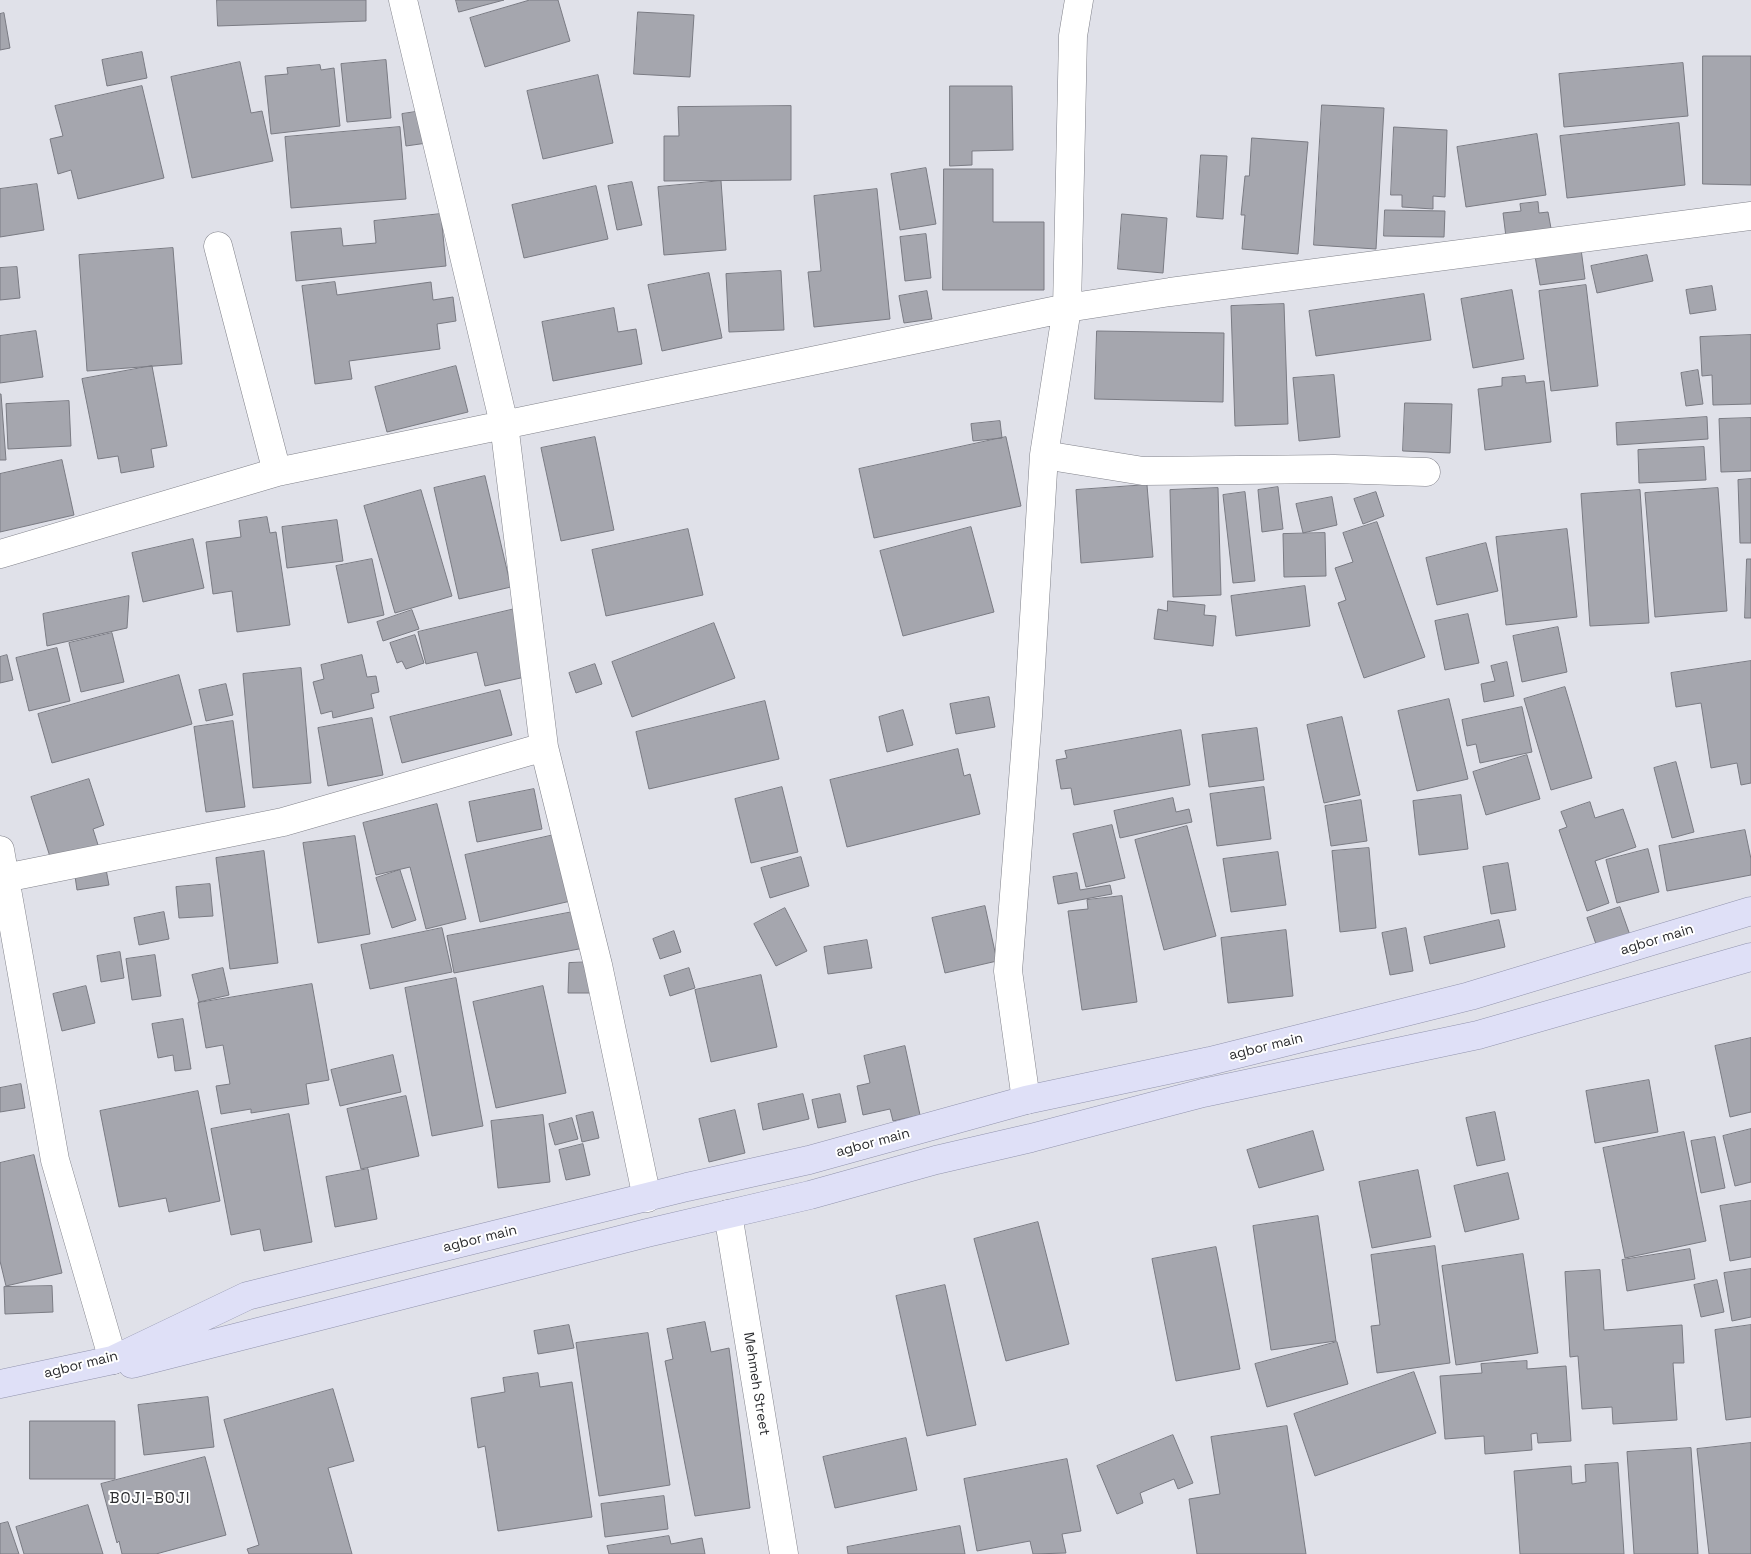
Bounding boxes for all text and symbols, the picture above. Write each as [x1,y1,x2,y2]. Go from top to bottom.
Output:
street label: agbor main [1618,921,1696,959]
street label: agbor main [1227,1030,1305,1064]
street label: agbor main [834,1125,912,1161]
street label: agbor main [441,1222,519,1256]
street label: Mehmeh Street [740,1331,772,1437]
street label: agbor main [42,1348,120,1382]
district label: BOJI-BOJI [108,1490,192,1508]

